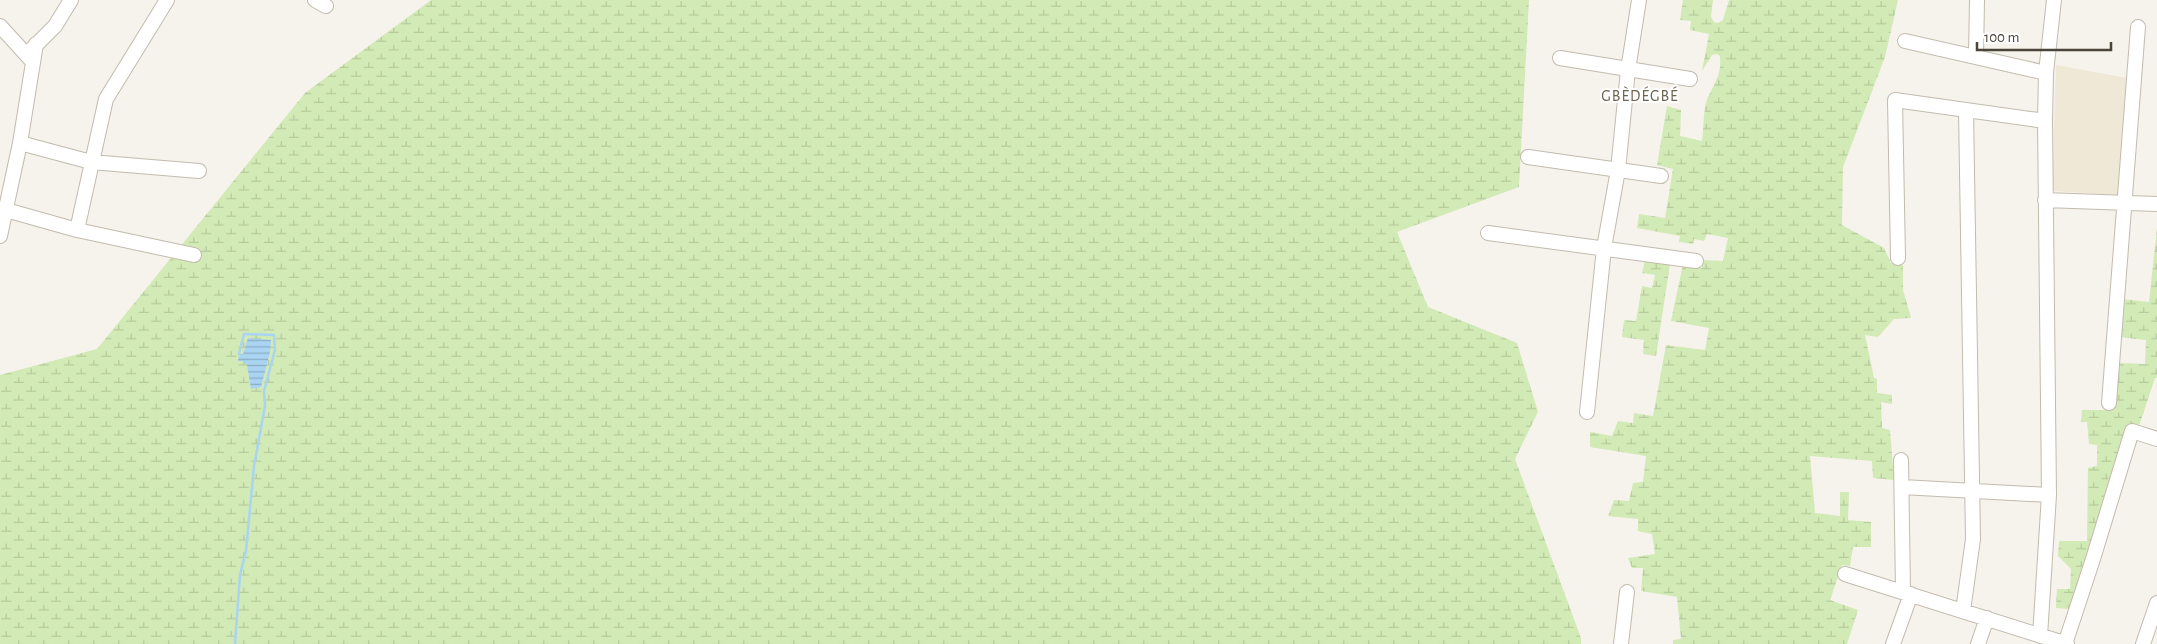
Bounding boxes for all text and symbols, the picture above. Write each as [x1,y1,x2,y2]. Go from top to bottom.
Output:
scale bar [1977,20,2111,52]
text: 100 m [1984,30,2019,45]
district label: GBÈDÉGBÉ [1601,86,1679,104]

